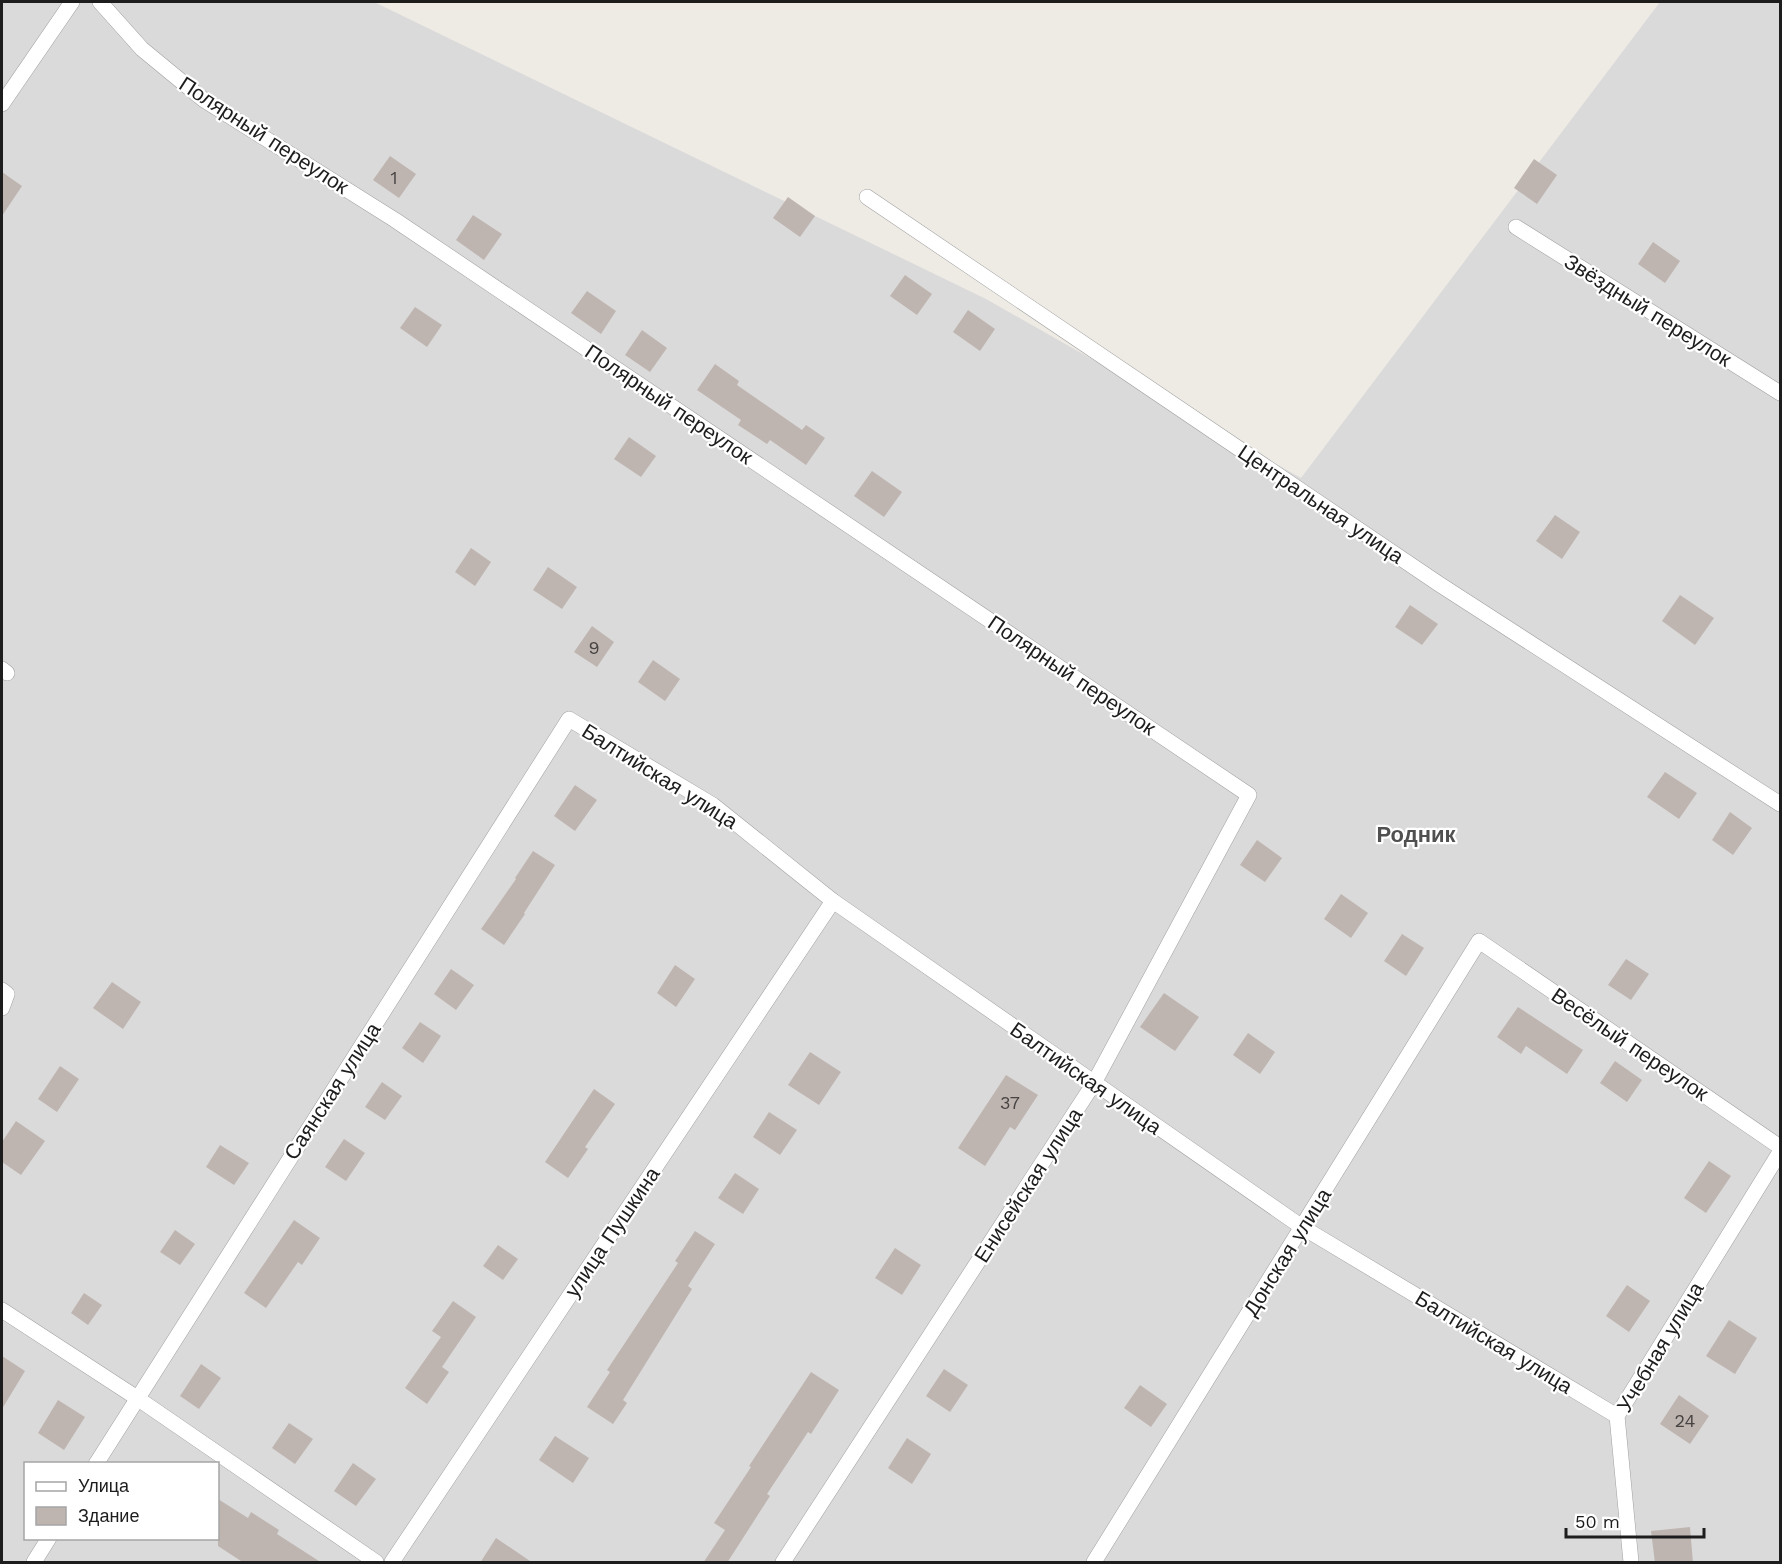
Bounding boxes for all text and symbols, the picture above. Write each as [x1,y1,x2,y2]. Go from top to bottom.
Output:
street label: Полярный переулок [175,71,354,200]
house number: 1 [390,167,398,188]
street label: Звёздный переулок [1560,249,1737,372]
street label: Полярный переулок [580,339,758,470]
street label: Центральная улица [1233,439,1409,569]
street label: Полярный переулок [983,610,1161,741]
house number: 9 [588,637,600,658]
street label: Балтийская улица [578,718,743,834]
district label: Родник [1376,822,1457,847]
street label: Весёлый переулок [1547,982,1714,1106]
street label: Балтийская улица [1006,1016,1167,1140]
street label: Саянская улица [278,1018,386,1164]
house number: 37 [1000,1092,1020,1113]
street label: Енисейская улица [969,1103,1087,1267]
street label: улица Пушкина [559,1162,665,1302]
street label: Донская улица [1238,1183,1336,1320]
street label: Учебная улица [1611,1277,1709,1417]
street label: Балтийская улица [1411,1285,1577,1399]
house number: 24 [1675,1410,1695,1431]
legend [24,1462,219,1540]
text: Улица [78,1475,130,1496]
scale bar [1566,1501,1704,1539]
text: Здание [78,1505,139,1526]
text: 50 m [1575,1511,1620,1532]

